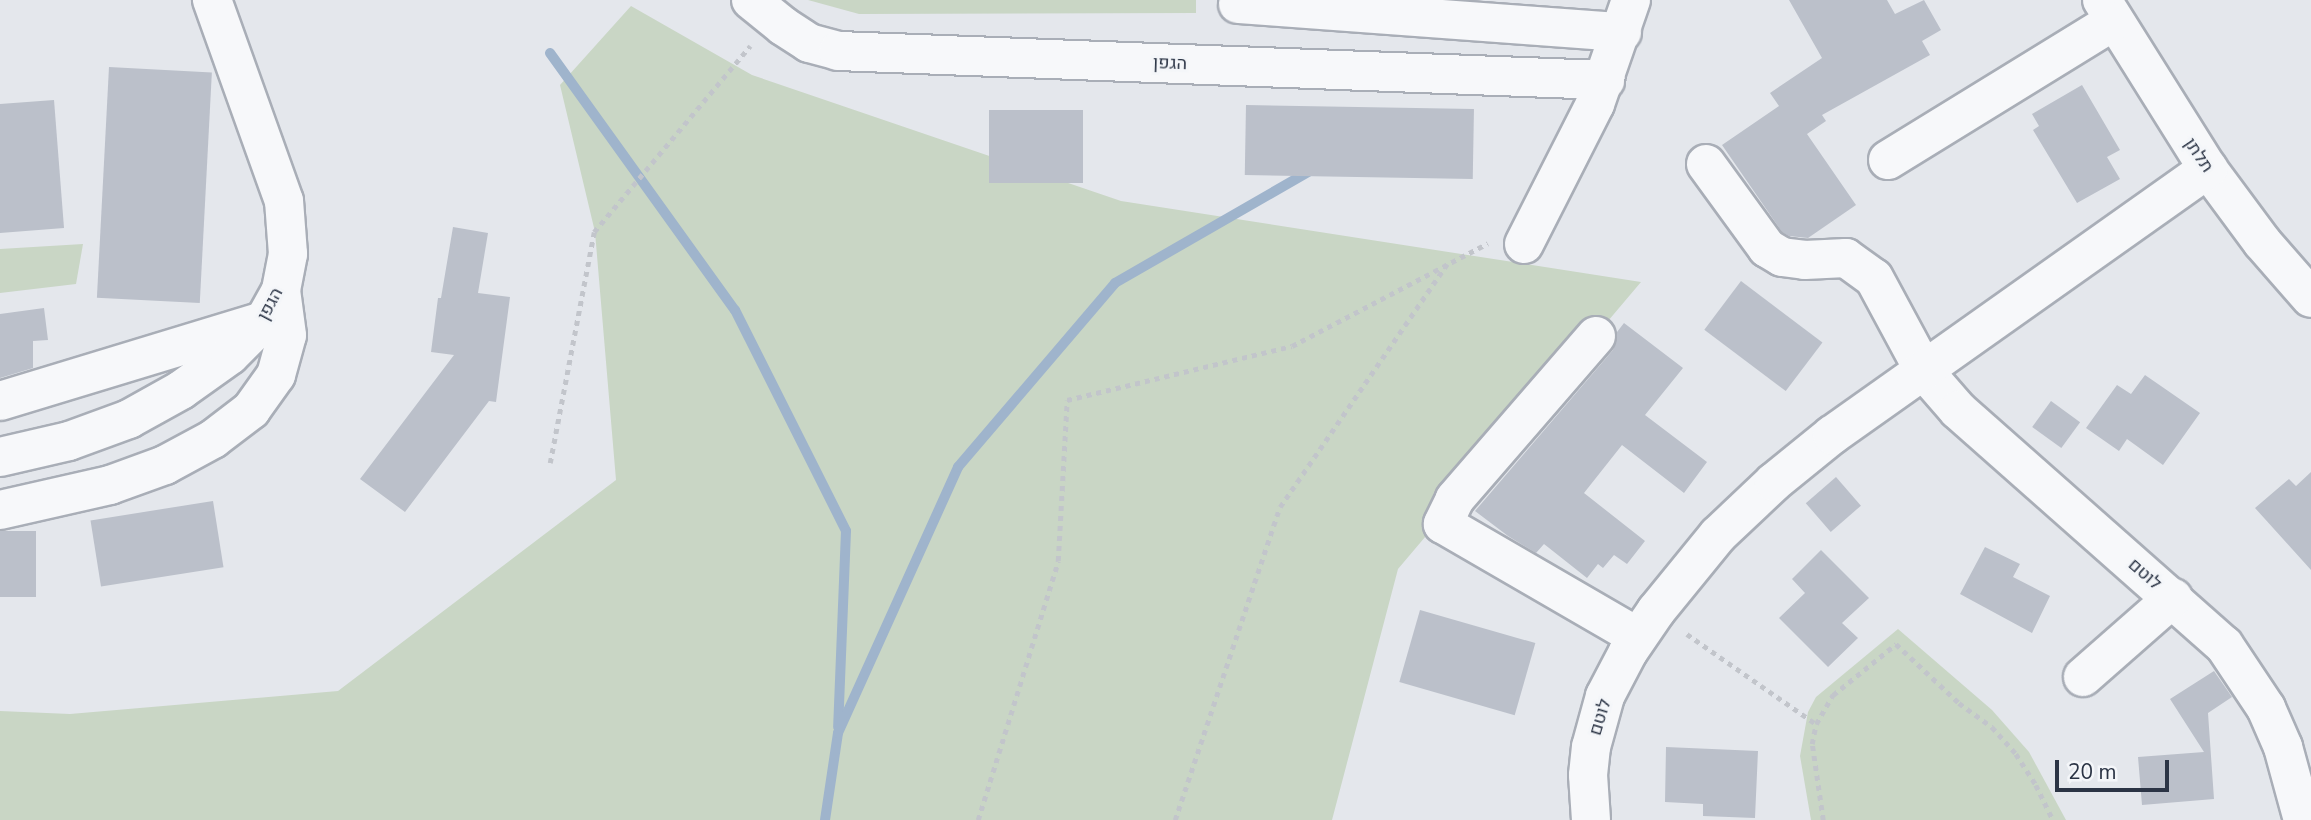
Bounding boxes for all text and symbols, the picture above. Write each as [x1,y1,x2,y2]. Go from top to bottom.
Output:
street label: הגפן [1153,52,1187,74]
street label: תלתן [2180,134,2218,176]
street label: הגפן [252,284,288,324]
street label: לוטם [2124,554,2166,594]
street label: לוטם [1584,696,1616,738]
scale bar [2059,746,2173,790]
text: 20 m [2068,758,2117,786]

